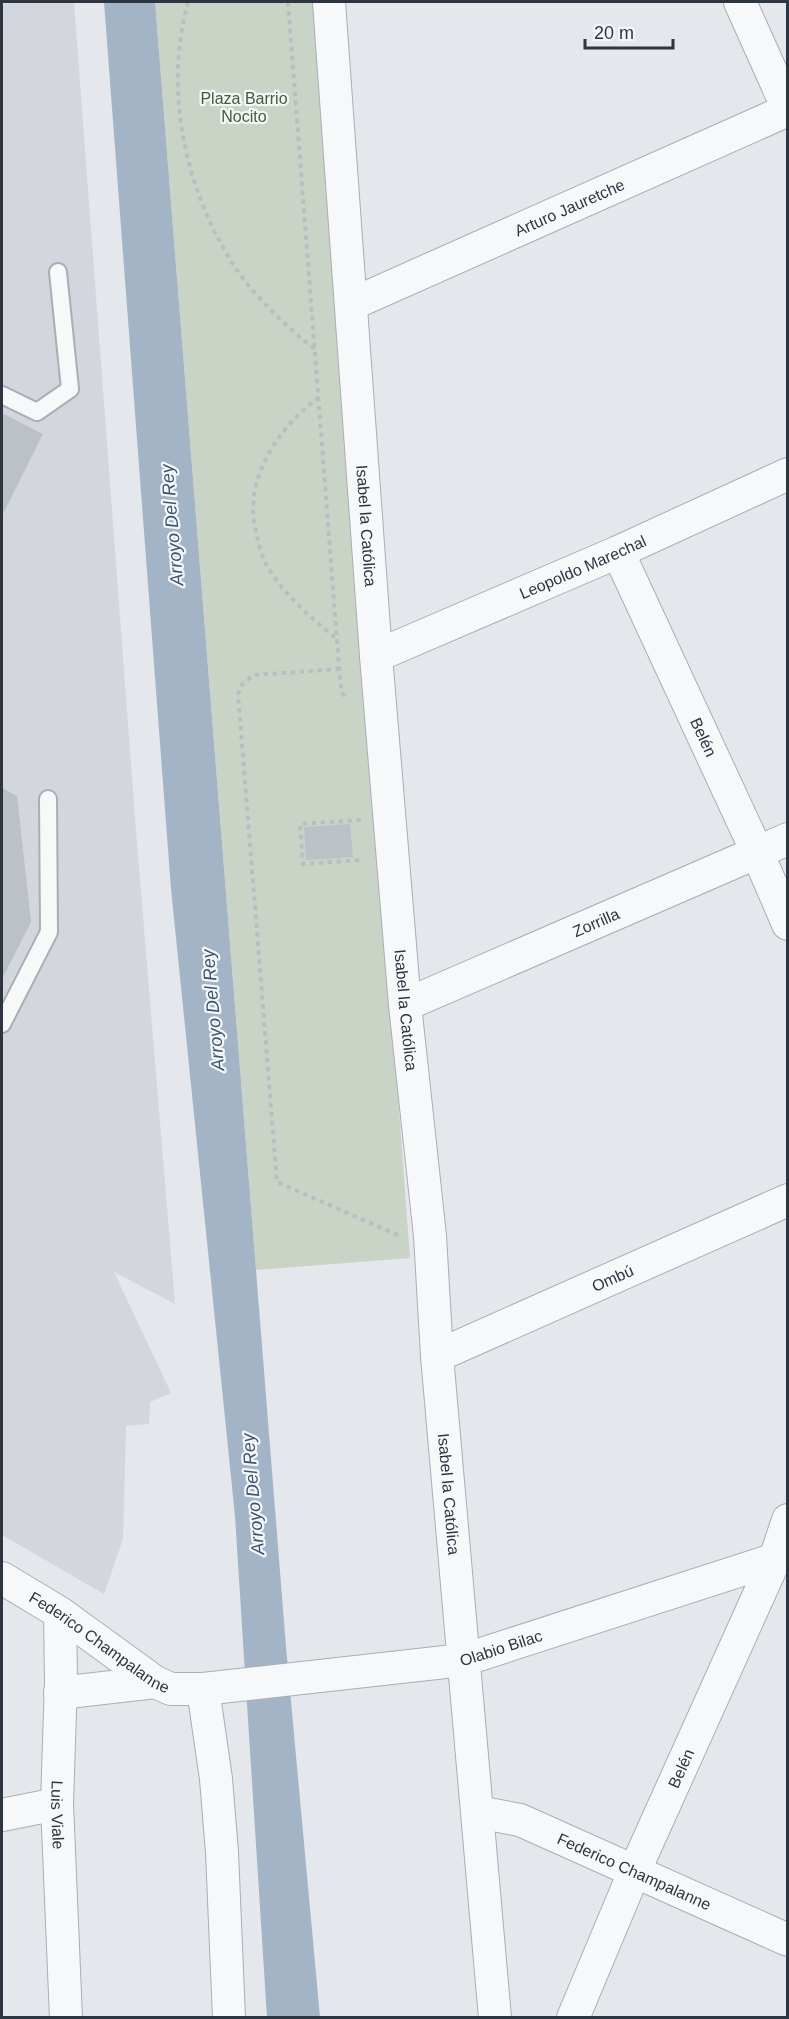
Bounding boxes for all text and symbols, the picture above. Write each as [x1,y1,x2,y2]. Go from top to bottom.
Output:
scale bar [585,12,674,50]
text: 20 m [594,23,634,43]
park label: Plaza Barrio Nocito [200,90,288,125]
street label: Arturo Jauretche [512,175,627,239]
water label: Arroyo Del Rey [157,462,187,588]
street label: Isabel la Católica [354,464,379,587]
street label: Leopoldo Marechal [517,532,649,602]
street label: Belén [687,715,720,759]
street label: Zorrilla [570,905,622,940]
water label: Arroyo Del Rey [198,947,228,1073]
street label: Isabel la Católica [392,949,421,1072]
street label: Ombú [589,1261,636,1295]
water label: Arroyo Del Rey [238,1431,268,1557]
street label: Isabel la Católica [435,1433,463,1556]
street label: Federico Champalanne [27,1588,172,1696]
street label: Olabio Bilac [458,1627,544,1669]
street label: Belén [665,1746,697,1790]
street label: Luis Viale [48,1780,67,1850]
street label: Federico Champalanne [555,1829,714,1913]

